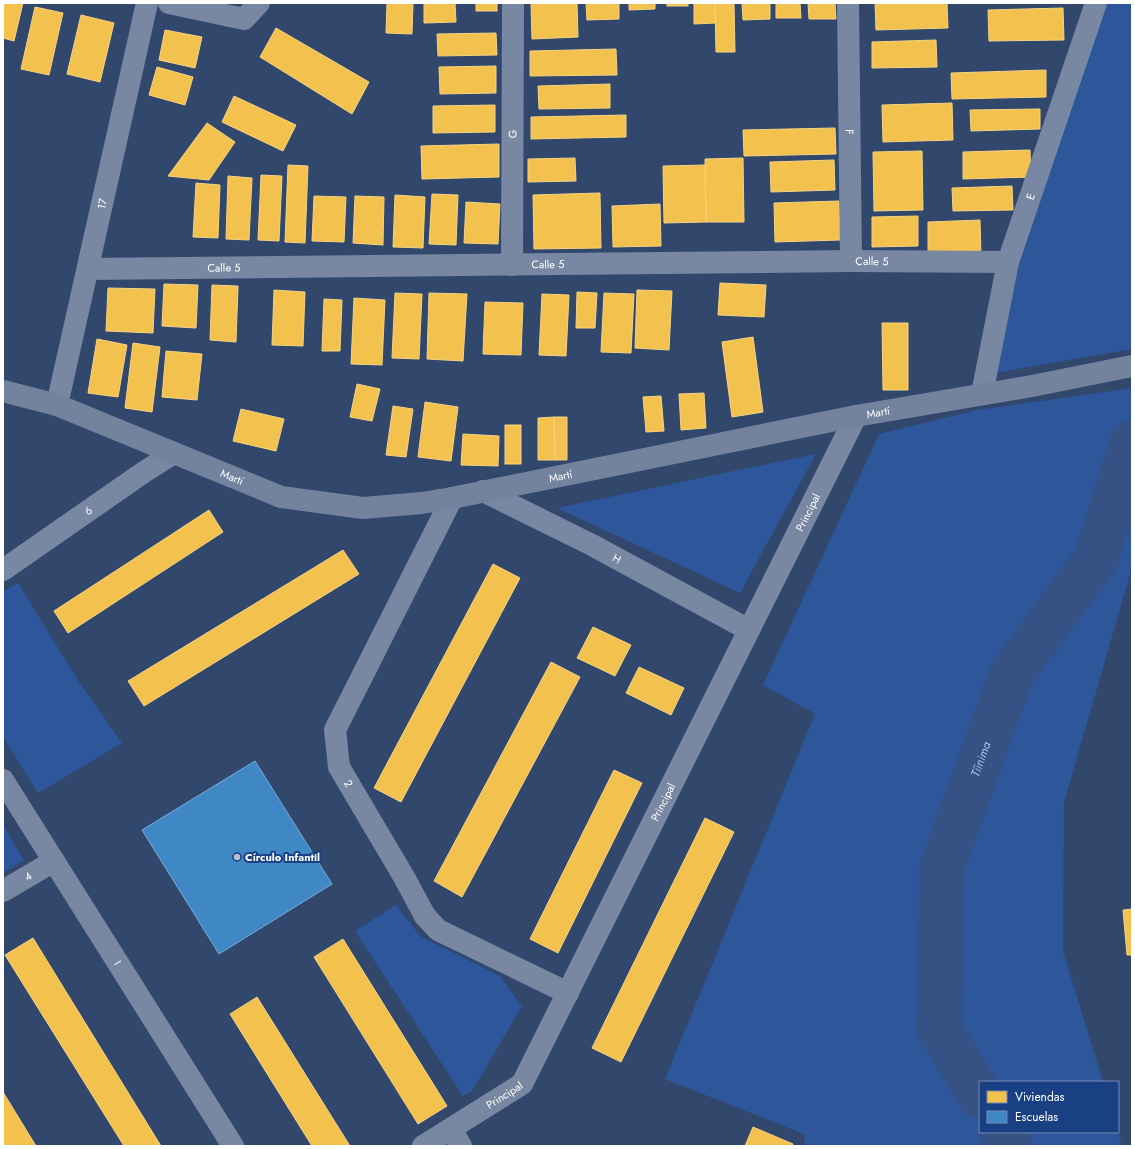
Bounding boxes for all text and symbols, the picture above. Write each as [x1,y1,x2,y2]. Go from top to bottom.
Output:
street label: G [504,129,521,138]
street label: F [841,129,858,135]
street label: E [1022,191,1039,202]
street label: 17 [93,197,111,211]
street label: Calle 5 [855,253,889,269]
street label: Calle 5 [531,256,565,272]
street label: Calle 5 [207,259,241,276]
street label: Martí [865,402,892,422]
street label: Martí [218,465,247,489]
street label: Martí [547,466,575,486]
street label: Principal [792,491,824,534]
street label: 6 [81,502,96,519]
street label: H [610,550,624,567]
water label: Tíinima [966,739,996,779]
street label: 2 [340,777,357,790]
street label: Principal [647,780,679,824]
place label: Círculo Infantil [245,849,320,865]
marker: Círculo Infantil [232,852,242,862]
street label: 4 [21,867,35,885]
street label: I [110,957,125,968]
street label: Principal [483,1078,526,1113]
legend [979,1081,1119,1133]
text: Viviendas [1015,1088,1065,1106]
text: Escuelas [1015,1108,1058,1126]

